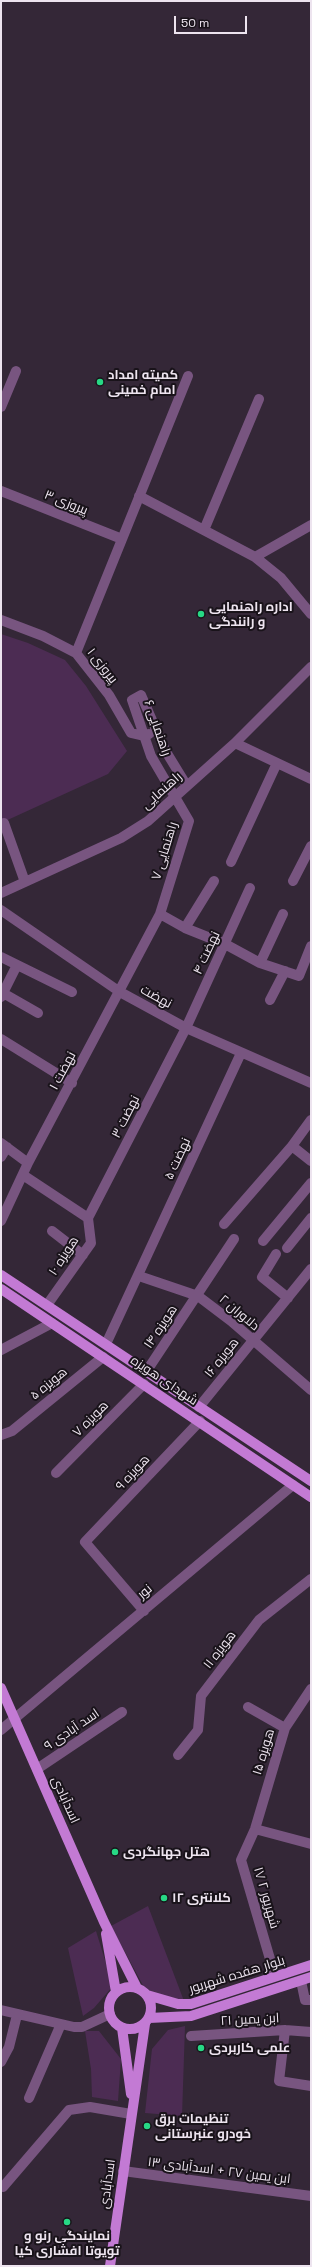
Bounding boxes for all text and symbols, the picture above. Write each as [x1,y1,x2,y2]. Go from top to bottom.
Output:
scale bar [176,8,249,34]
text: 50 m [181,15,209,31]
place label: کمیته امداد امام خمینی [108,367,178,398]
marker: کمیته امداد امام خمینی [95,377,105,387]
street label: پیروزی ۳ [42,487,90,519]
place label: اداره راهنمایی و رانندگی [209,599,293,630]
marker: اداره راهنمایی و رانندگی [196,609,206,619]
street label: پیروزی ۱ [83,645,121,687]
street label: راهنمایی ۶ [140,698,174,758]
street label: راهنمایی [139,769,185,813]
street label: راهنمایی ۷ [149,820,181,882]
street label: نهضت ۴ [190,929,224,977]
street label: نهضت [137,982,175,1012]
street label: نهضت ۱ [46,1049,80,1093]
street label: نهضت ۳ [109,1093,143,1141]
street label: نهضت ۵ [162,1136,194,1182]
street label: هویزه ۱۰ [46,1234,82,1278]
street label: دلاوران ۲ [216,1292,262,1334]
street label: هویزه ۱۴ [141,1302,181,1352]
street label: هویزه ۱۶ [201,1335,243,1381]
street label: شهدای هویزه [127,1353,201,1409]
street label: هویزه ۵ [27,1364,71,1404]
street label: هویزه ۷ [70,1398,112,1440]
street label: هویزه ۹ [113,1452,153,1494]
street label: نور [134,1581,156,1603]
street label: هویزه ۱۱ [200,1628,240,1672]
street label: اسد آبادی ۹ [41,1706,103,1754]
street label: هویزه ۱۵ [250,1727,278,1777]
street label: اسدآبادی [48,1774,82,1826]
place label: هتل جهانگردی [123,1844,210,1860]
marker: هتل جهانگردی [110,1847,120,1857]
street label: ۱۷ شهریور ۲ [250,1865,282,1931]
place label: کلانتری ۱۲ [172,1890,231,1906]
marker: کلانتری ۱۲ [159,1893,169,1903]
street label: بلوار هفده شهریور [187,1953,287,1997]
street label: ابن یمین ۲۱ [220,2011,280,2029]
place label: علمی کاربردی [209,2040,290,2056]
marker: علمی کاربردی [196,2043,206,2053]
place label: تنظیمات برق خودرو عنبرستانی [155,2111,251,2142]
marker: تنظیمات برق خودرو عنبرستانی [142,2121,152,2131]
street label: ابن یمین ۲۷ + اسدآبادی ۱۳ [147,2155,291,2187]
street label: اسدآبادی [97,2158,119,2210]
marker: نمایندگی رنو و تویوتا افشاری کیا [62,2217,72,2227]
place label: نمایندگی رنو و تویوتا افشاری کیا [14,2228,120,2259]

